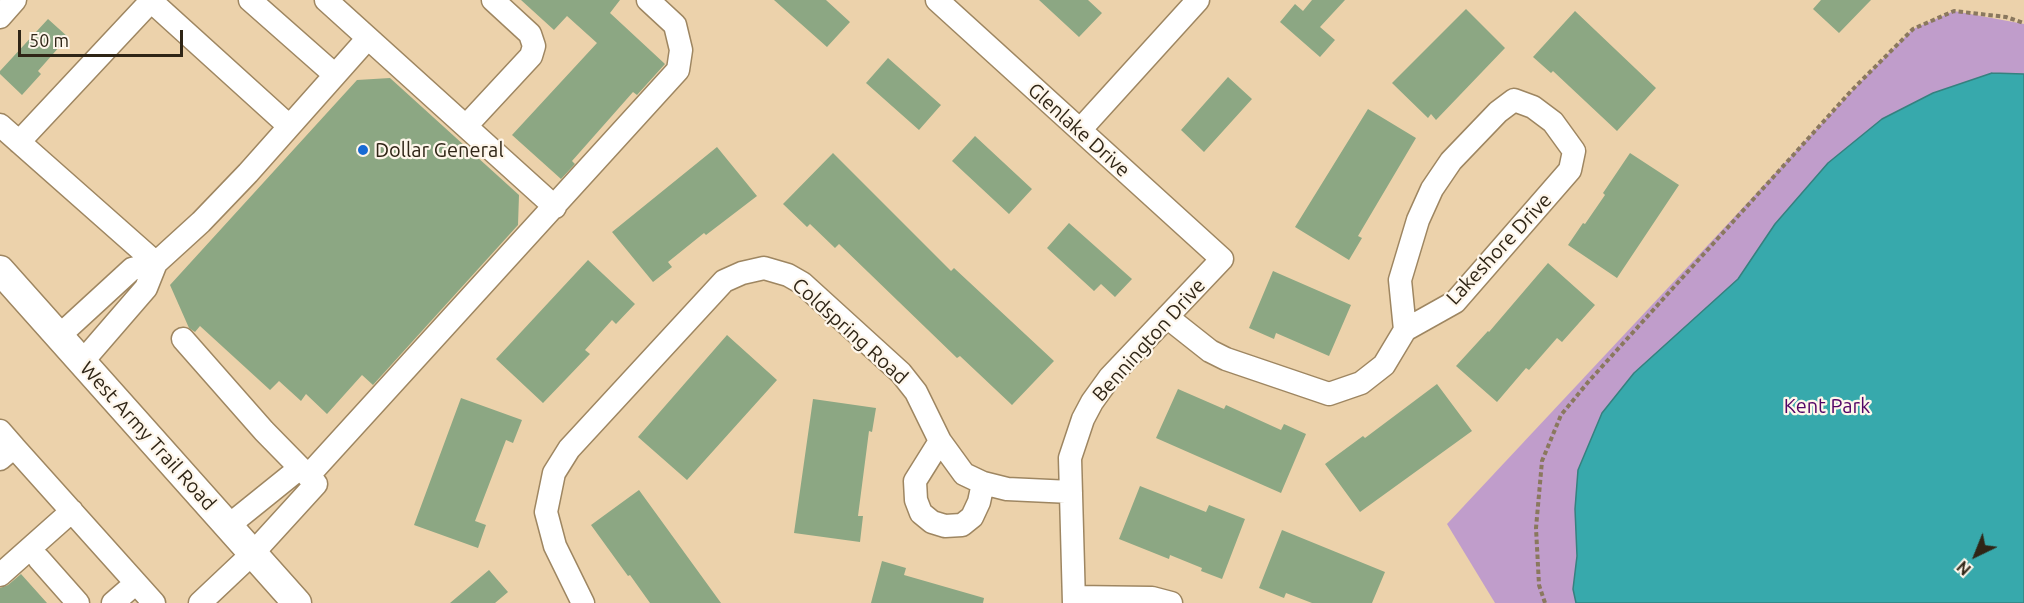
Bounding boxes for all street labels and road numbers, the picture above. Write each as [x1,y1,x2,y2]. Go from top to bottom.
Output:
street label: Glenlake Drive [1023,78,1135,182]
street label: Lakeshore Drive [1441,188,1557,310]
street label: Coldspring Road [787,273,913,389]
street label: Bennington Drive [1088,274,1210,406]
street label: West Army Trail Road [75,357,221,515]

